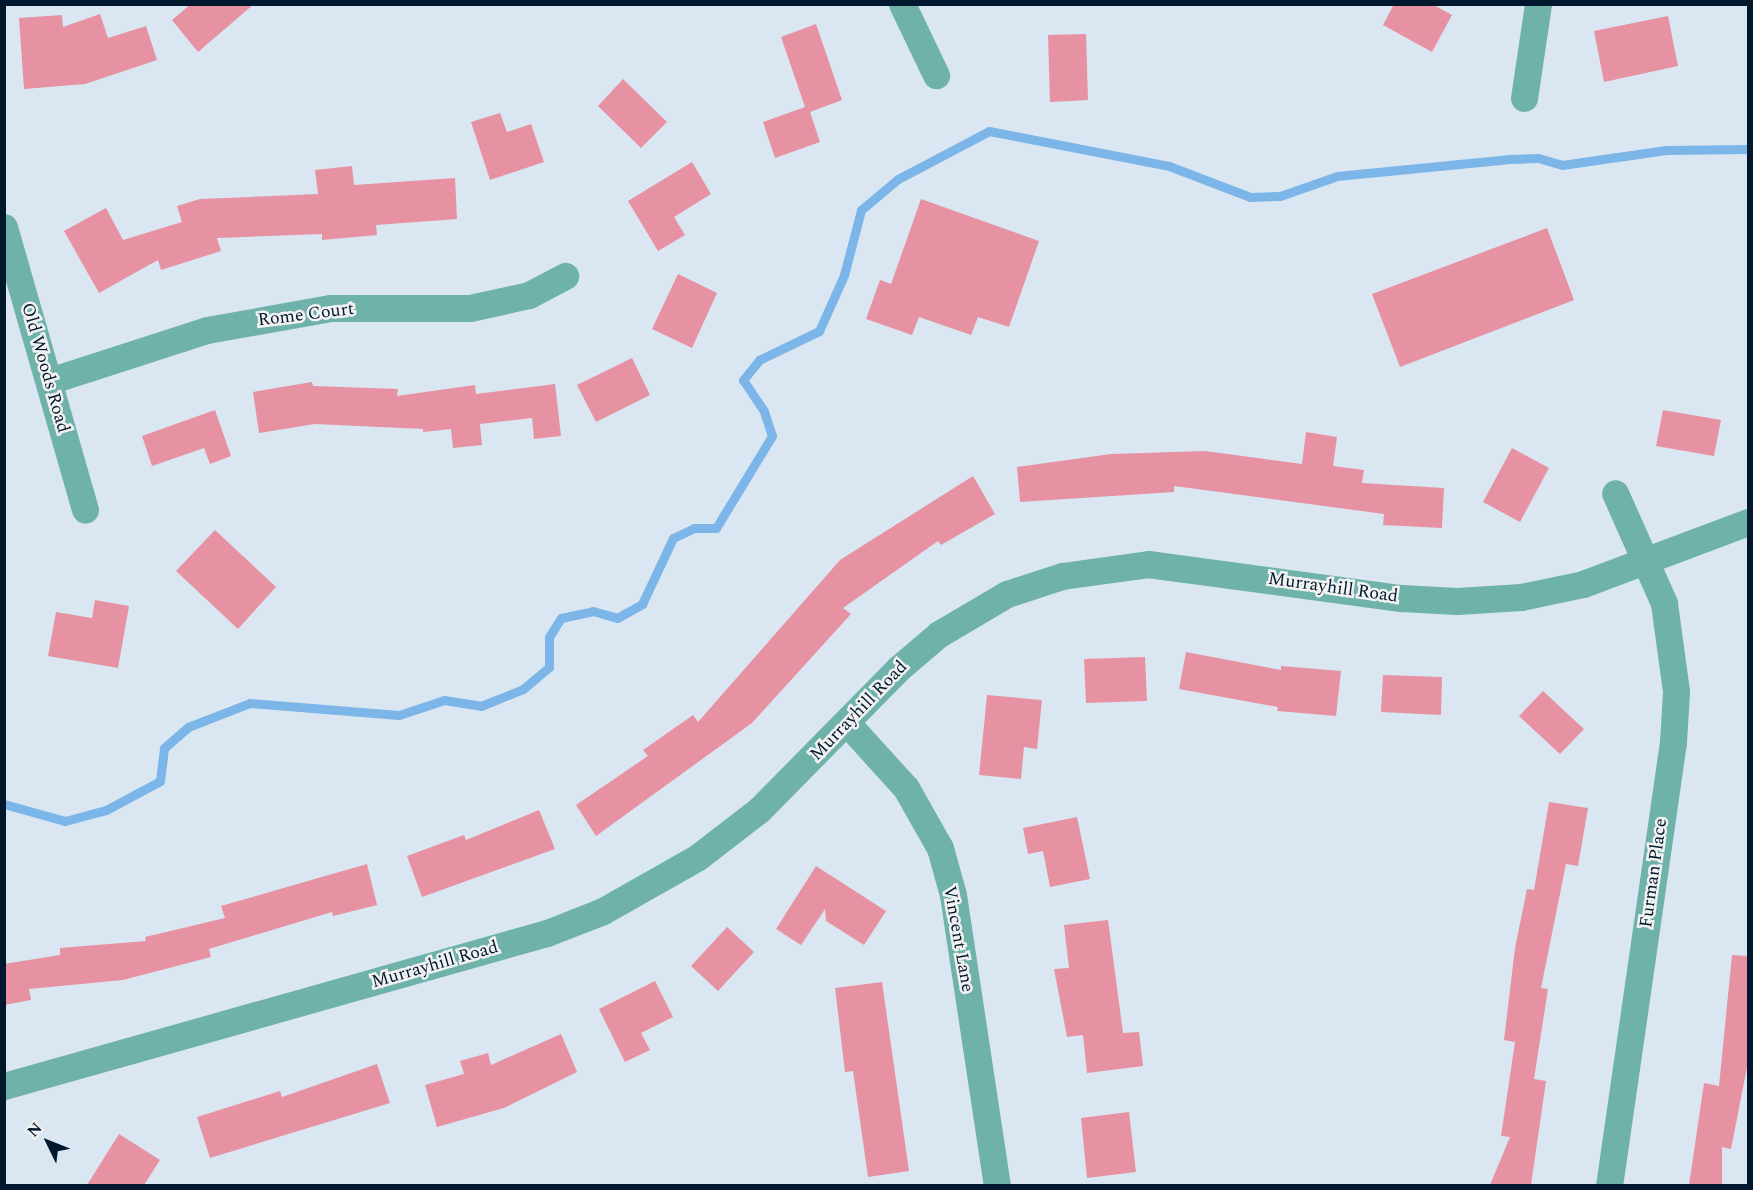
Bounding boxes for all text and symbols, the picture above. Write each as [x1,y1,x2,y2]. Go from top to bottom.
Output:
street label: Rome Court [257,298,355,332]
street label: Old Woods Road [16,301,74,435]
street label: Murrayhill Road [1267,568,1399,608]
street label: Murrayhill Road [806,656,912,766]
street label: Furman Place [1636,817,1672,929]
street label: Vincent Lane [938,884,978,994]
street label: Murrayhill Road [369,937,501,993]
north arrow [18,1112,78,1172]
text: N [22,1117,48,1143]

